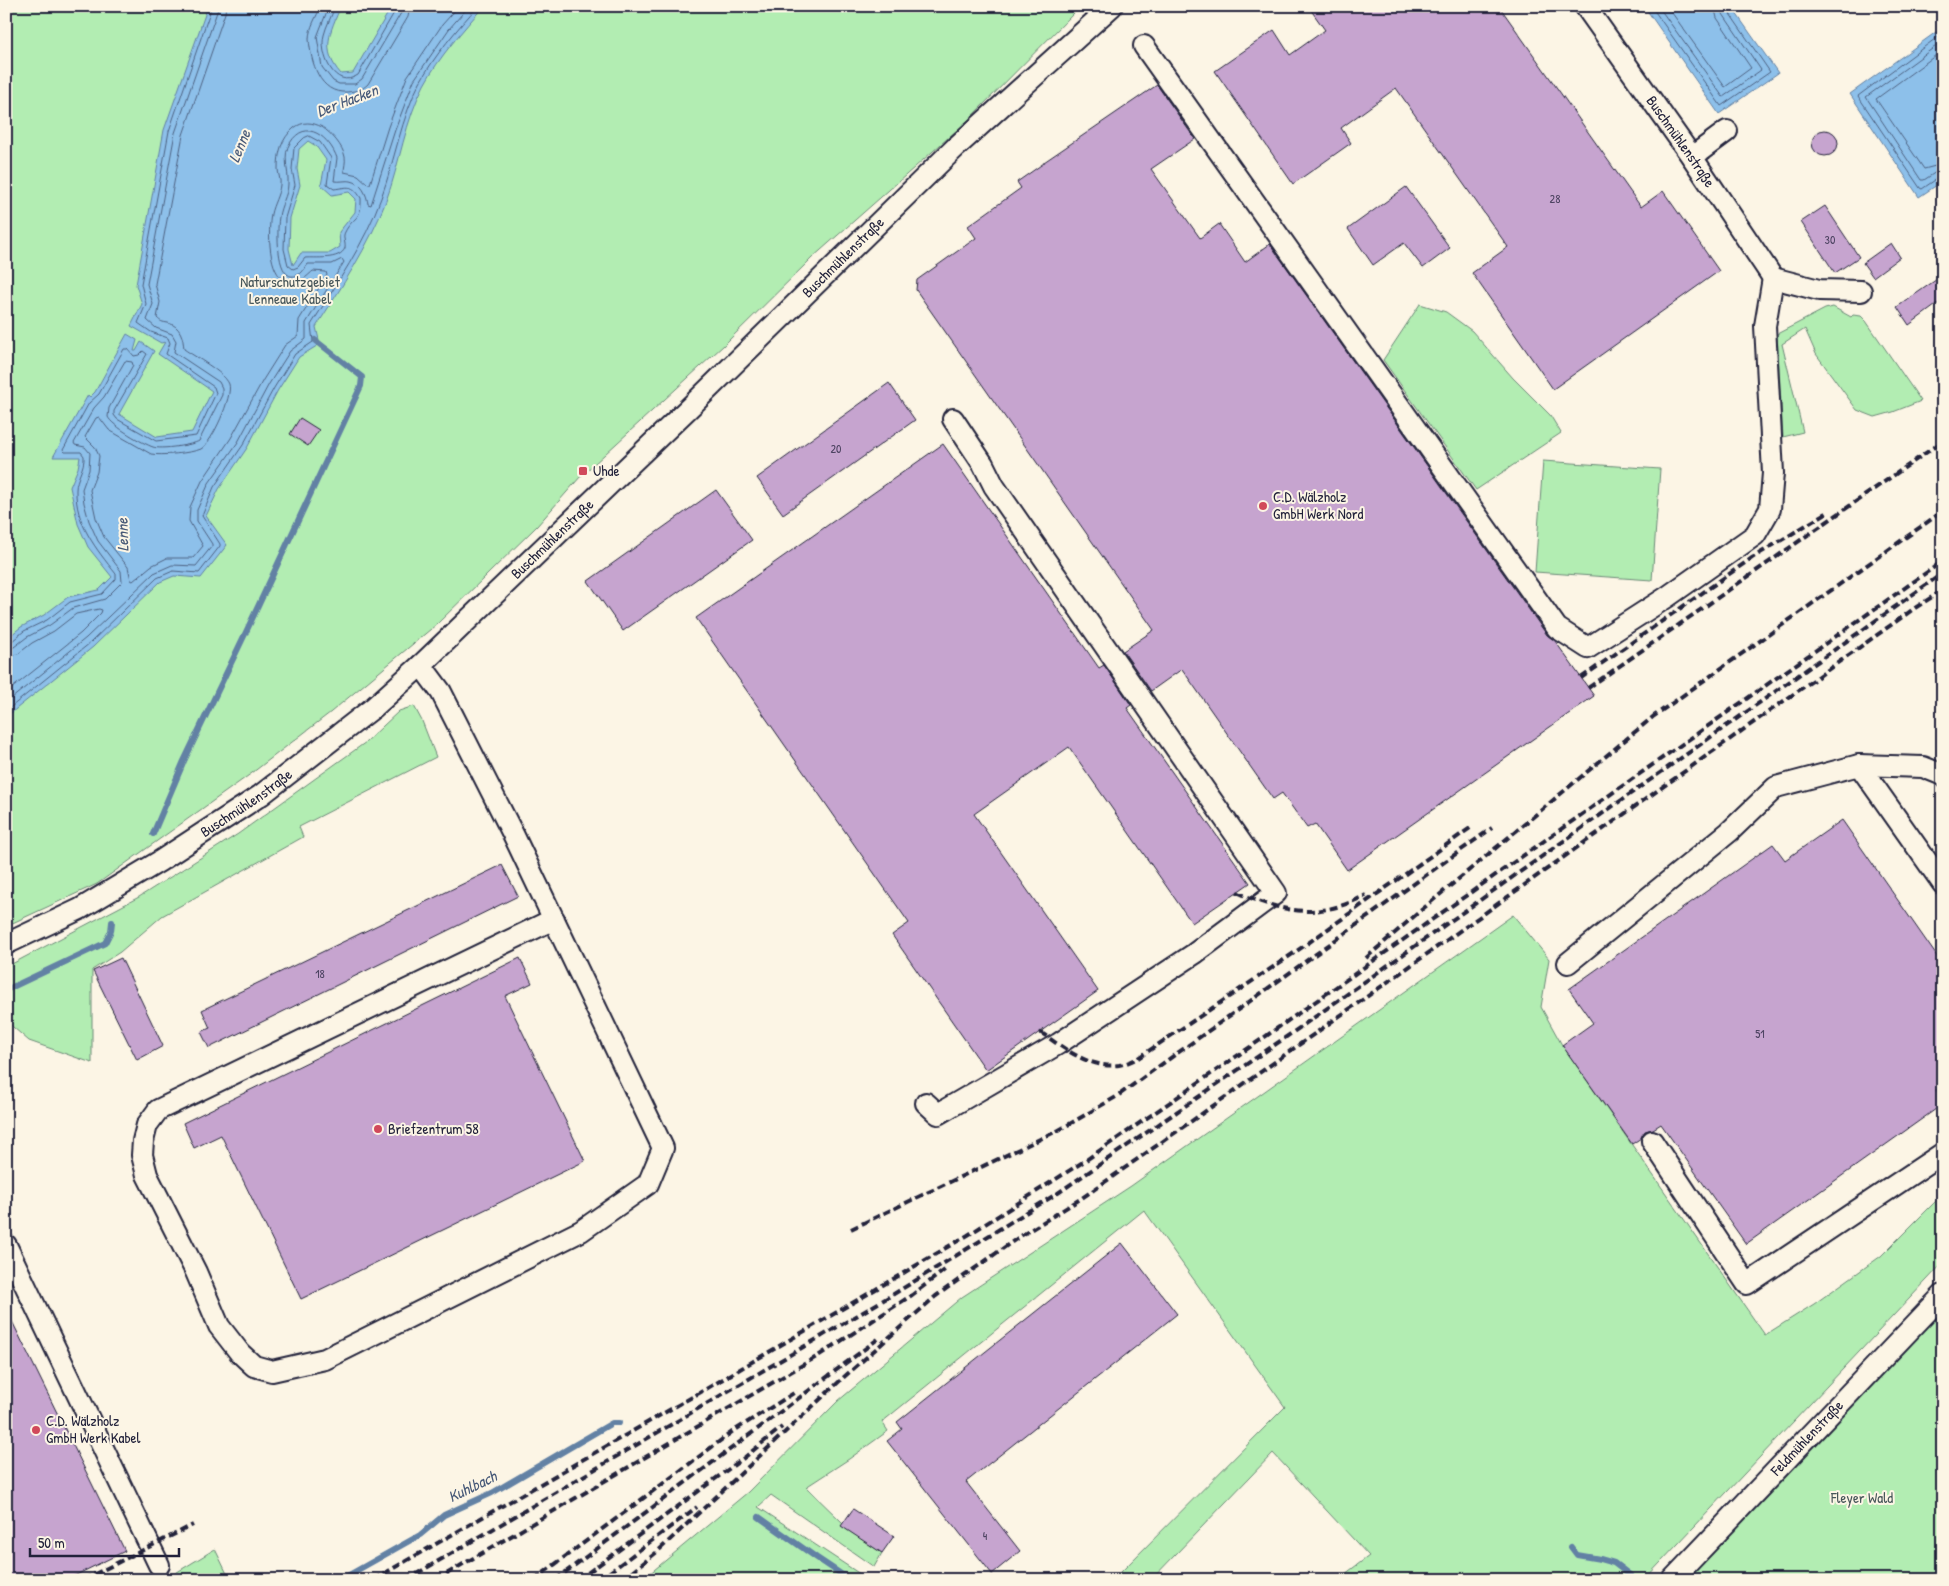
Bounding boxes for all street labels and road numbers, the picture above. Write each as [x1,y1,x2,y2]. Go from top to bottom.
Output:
street label: Buschmühlenstraße [1642,91,1720,191]
street label: Buschmühlenstraße [797,212,889,302]
street label: Buschmühlenstraße [506,494,598,583]
street label: Buschmühlenstraße [196,764,296,842]
street label: Feldmühlenstraße [1765,1395,1848,1481]

